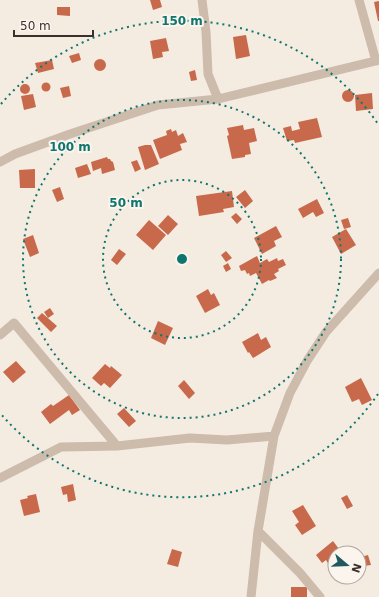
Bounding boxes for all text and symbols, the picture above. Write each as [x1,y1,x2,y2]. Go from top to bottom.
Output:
scale bar [14,12,93,38]
text: 150 m [161,14,203,28]
text: 50 m [20,19,51,33]
text: 100 m [49,140,91,154]
text: 50 m [109,196,143,210]
centre of rings [175,252,189,266]
north arrow [327,545,367,585]
text: N [348,562,364,575]

